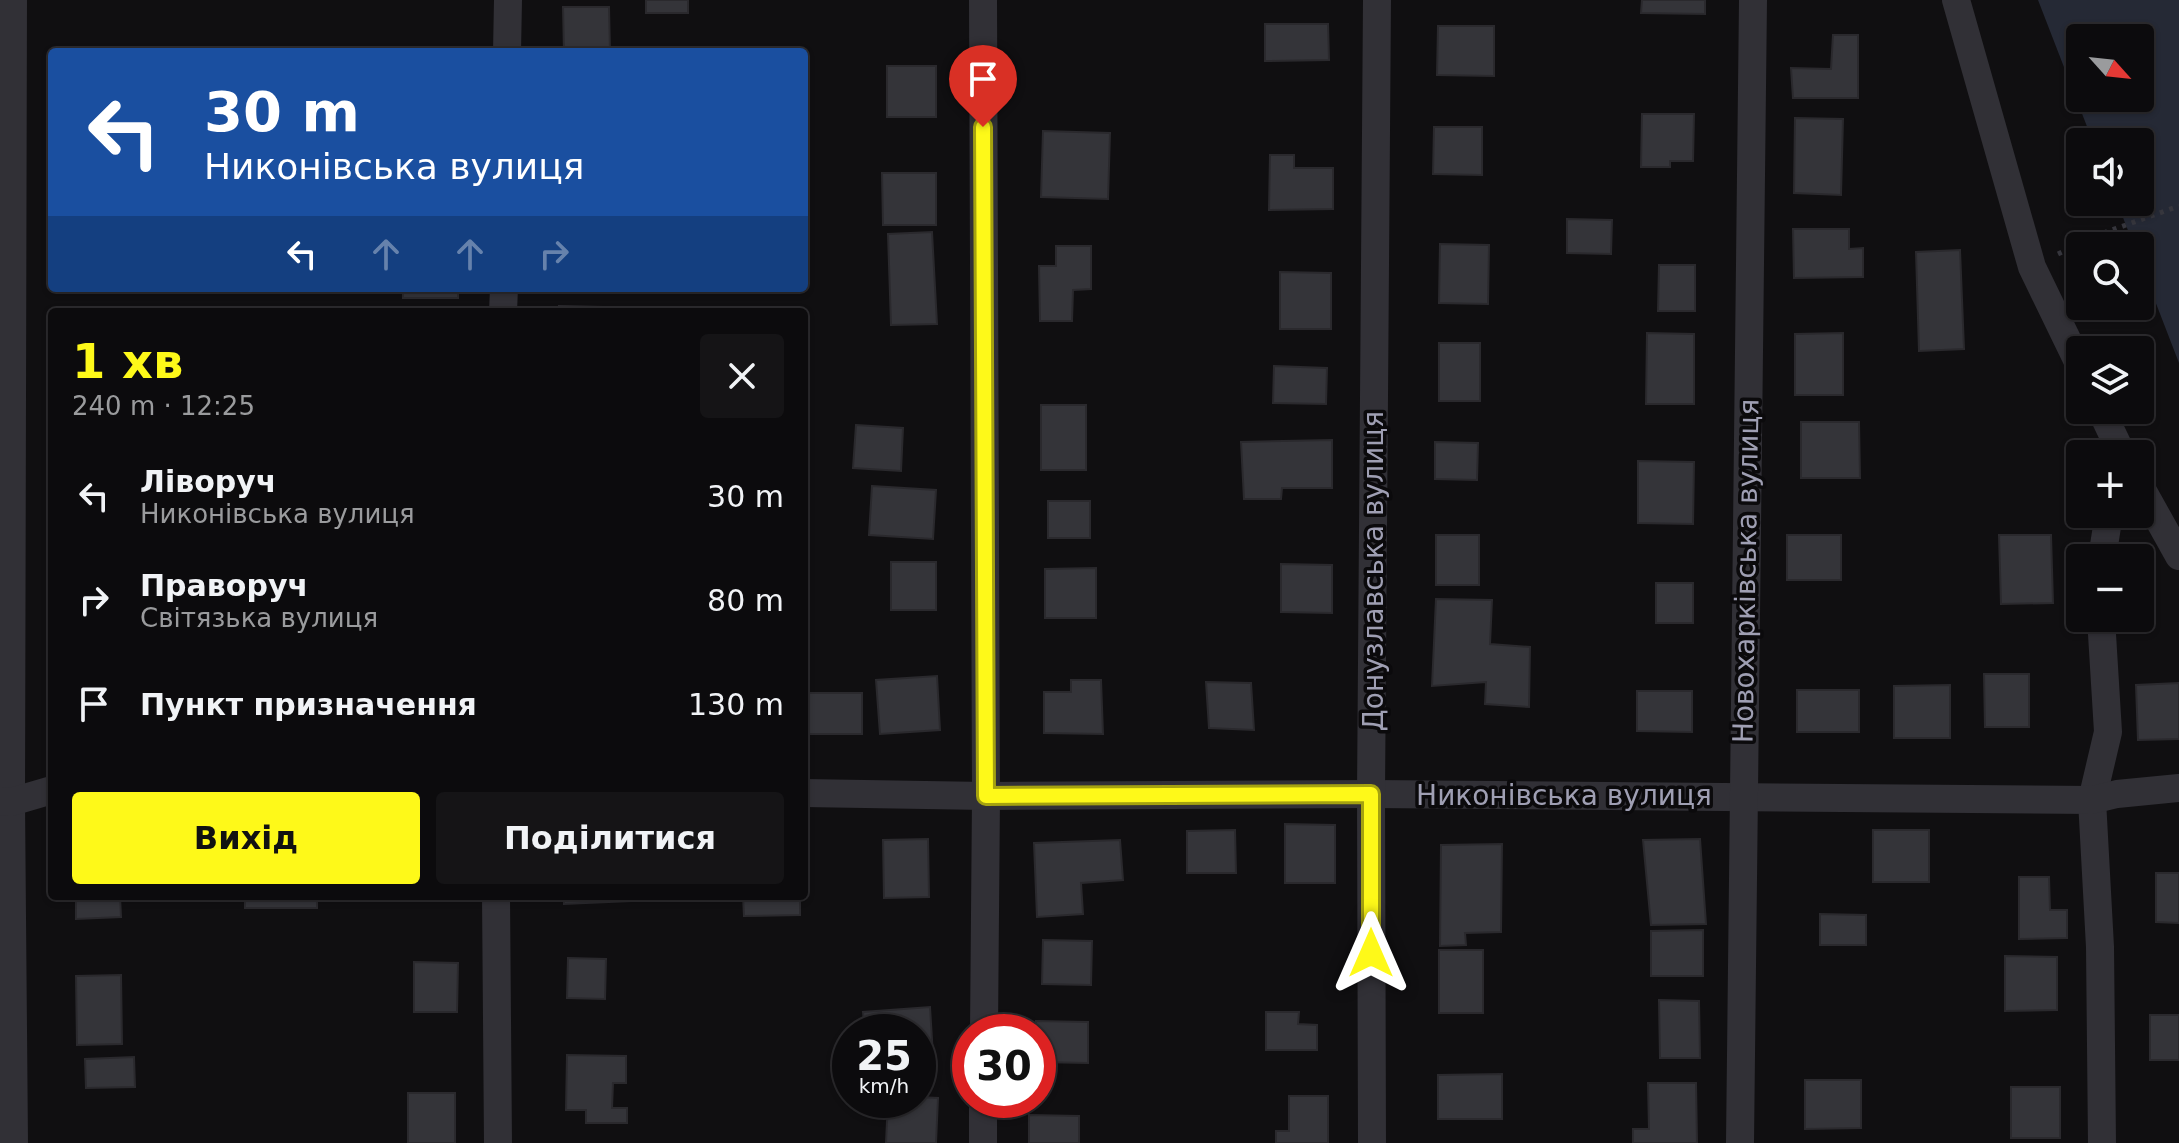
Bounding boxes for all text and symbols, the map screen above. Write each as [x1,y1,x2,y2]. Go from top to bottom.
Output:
north arrow [2066,24,2154,112]
map controls [2066,24,2154,632]
pin [949,45,1017,127]
icon: arrive [961,57,1005,101]
text: 30 m [204,79,360,144]
icon: left [72,80,176,184]
button: sound [2066,128,2154,216]
text: Никонівська вулиця [204,146,584,187]
icon: left [280,232,324,276]
icon: ahead [364,232,408,276]
icon: ahead [448,232,492,276]
icon: right [532,232,576,276]
button: search [2066,232,2154,320]
text: 1 хв [72,333,183,389]
button: close [700,334,784,418]
button: layers [2066,336,2154,424]
text: 240 m · 12:25 [72,391,255,421]
street label: Новохарківська вулиця [1726,399,1766,743]
street label: Донузлавська вулиця [1357,411,1390,731]
button: + [2066,440,2154,528]
text: Ліворуч [140,464,276,499]
icon: left [72,474,116,518]
text: 30 m [707,479,784,514]
text: Никонівська вулиця [140,499,415,529]
button: − [2066,544,2154,632]
text: Праворуч [140,568,308,603]
icon: right [72,578,116,622]
text: 80 m [707,583,784,618]
text: Світязька вулиця [140,603,378,633]
icon: arrive [72,682,116,726]
text: Пункт призначення [140,687,477,722]
text: 130 m [688,687,784,722]
street label: Никонівська вулиця [1416,779,1712,812]
button: Вихід [72,792,420,884]
button: Поділитися [436,792,784,884]
position arrow [1329,911,1413,995]
speed limit sign: 30 [952,1014,1056,1118]
text: 25 [856,1033,912,1079]
text: km/h [859,1074,909,1098]

